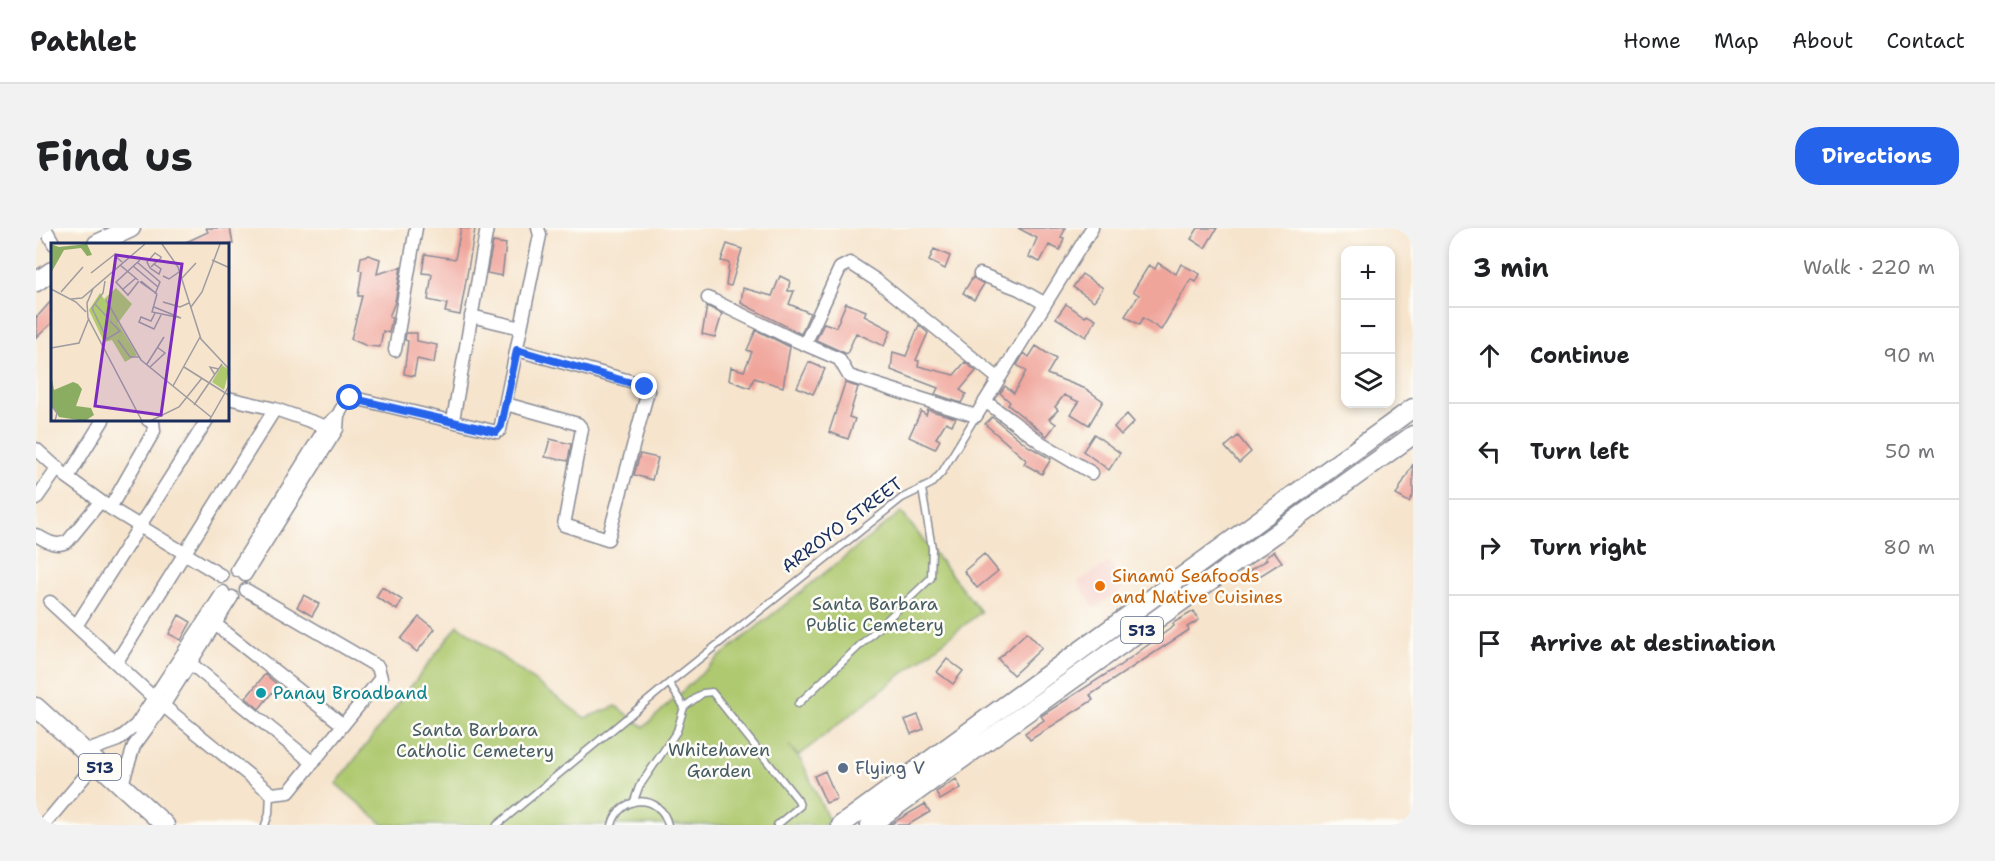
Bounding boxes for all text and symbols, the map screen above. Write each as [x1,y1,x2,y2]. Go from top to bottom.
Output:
text: Pathlet [30,22,137,60]
text: Home [1623,27,1681,55]
text: Map [1714,27,1759,55]
text: About [1792,27,1853,55]
text: Contact [1886,27,1965,55]
button: Directions [1795,127,1959,185]
text: Find us [36,128,193,184]
inset map [51,243,230,422]
map controls [1341,246,1395,408]
button: + [1341,246,1395,300]
text: 3 min [1473,250,1549,285]
text: Walk · 220 m [1803,254,1935,280]
button: − [1341,300,1395,354]
icon: ahead [1473,339,1506,372]
text: Continue [1530,341,1630,370]
text: 90 m [1883,342,1935,368]
button: layers [1341,354,1395,408]
route end [631,373,657,399]
route start [336,384,362,410]
icon: left [1473,435,1506,468]
text: Turn left [1530,437,1629,466]
text: 50 m [1885,438,1935,464]
street label: ARROYO STREET [777,472,907,578]
icon: right [1473,531,1506,564]
text: Turn right [1530,533,1647,562]
text: 80 m [1883,534,1935,560]
place label: Sinamû Seafoods and Native Cuisines [1112,564,1283,609]
marker: Sinamû Seafoods and Native Cuisines [1093,579,1107,593]
park label: Santa Barbara Public Cemetery [806,592,944,637]
road number: 513 [1121,617,1163,643]
icon: arrive [1473,627,1506,660]
text: Arrive at destination [1530,629,1776,658]
place label: Panay Broadband [273,681,428,705]
marker: Panay Broadband [254,686,268,700]
park label: Santa Barbara Catholic Cemetery [396,718,554,763]
park label: Whitehaven Garden [668,738,770,783]
road number: 513 [79,754,121,780]
place label: Flying V [855,756,925,780]
marker: Flying V [836,761,850,775]

